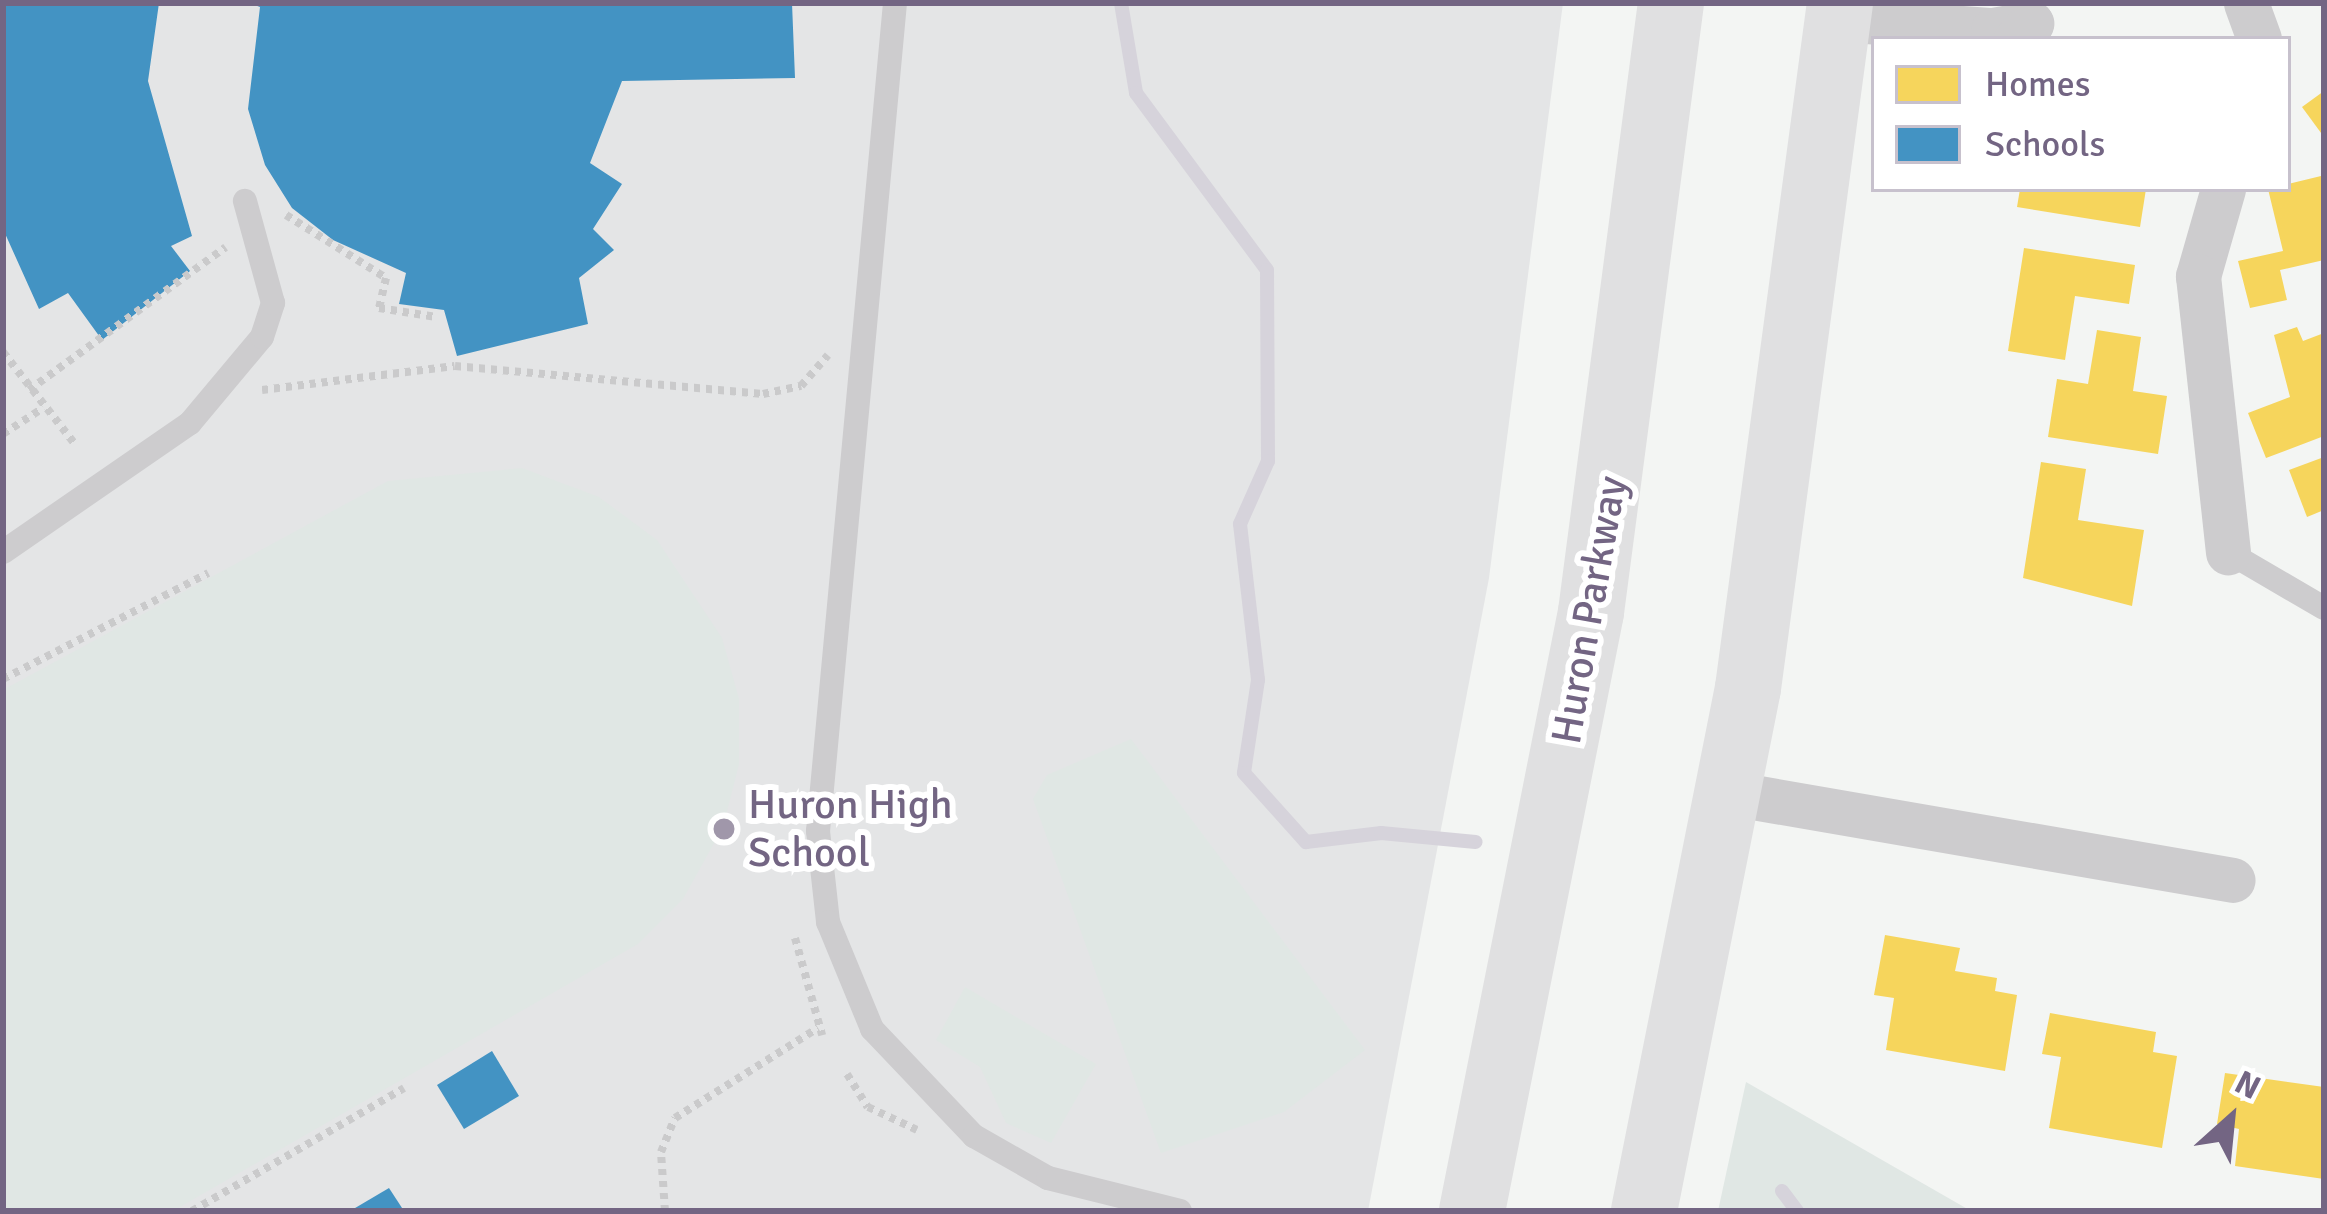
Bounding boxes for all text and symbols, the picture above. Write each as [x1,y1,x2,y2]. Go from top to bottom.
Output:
legend [1871,36,2291,192]
text: Homes [1985,62,2090,107]
text: Schools [1985,122,2105,167]
street label: Huron Parkway [1542,472,1638,748]
place label: Huron High School [748,780,953,878]
marker: Huron High School [711,816,737,842]
north arrow [2171,1058,2291,1178]
text: N [2228,1062,2267,1109]

